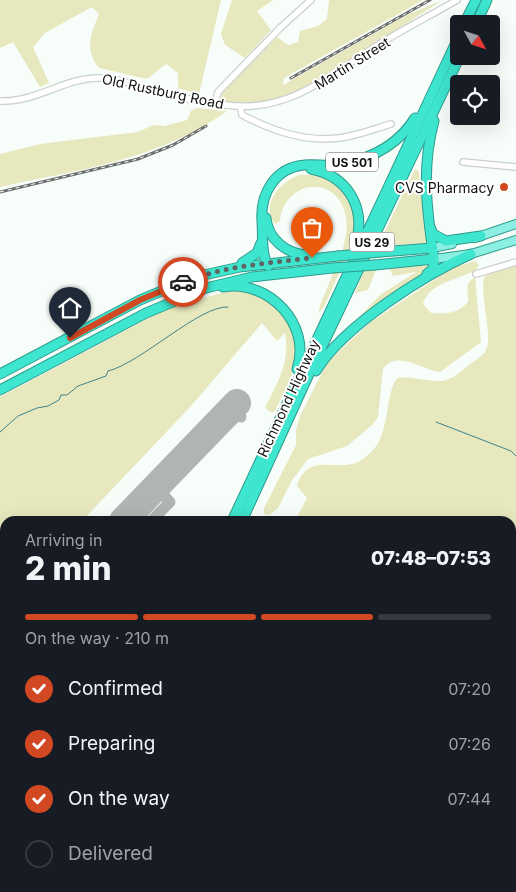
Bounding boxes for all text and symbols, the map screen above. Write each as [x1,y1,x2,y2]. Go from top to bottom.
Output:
north arrow [450,15,500,65]
map controls [450,15,500,125]
street label: Martin Street [311,33,393,93]
street label: Old Rustburg Road [101,70,225,112]
button: locate [450,75,500,125]
road number: US 501 [326,152,378,172]
place label: CVS Pharmacy [395,179,494,196]
marker: CVS Pharmacy [498,181,510,193]
pin [291,207,333,258]
icon: bag [298,214,326,242]
road number: US 29 [350,232,394,252]
courier [158,257,208,307]
icon: car [169,268,197,296]
pin [49,287,91,338]
icon: home [56,294,84,322]
street label: Richmond Highway [253,336,323,459]
text: Arriving in [25,530,102,550]
text: 07:48–07:53 [371,547,491,570]
text: 2 min [25,549,111,588]
text: On the way · 210 m [25,628,169,648]
icon: check [25,675,53,703]
text: Confirmed [68,677,163,700]
text: 07:20 [448,679,491,699]
icon: check [25,730,53,758]
text: Preparing [68,732,155,755]
text: 07:26 [448,734,491,754]
icon: check [25,785,53,813]
text: On the way [68,787,170,810]
text: 07:44 [447,789,491,809]
text: Delivered [68,842,153,865]

